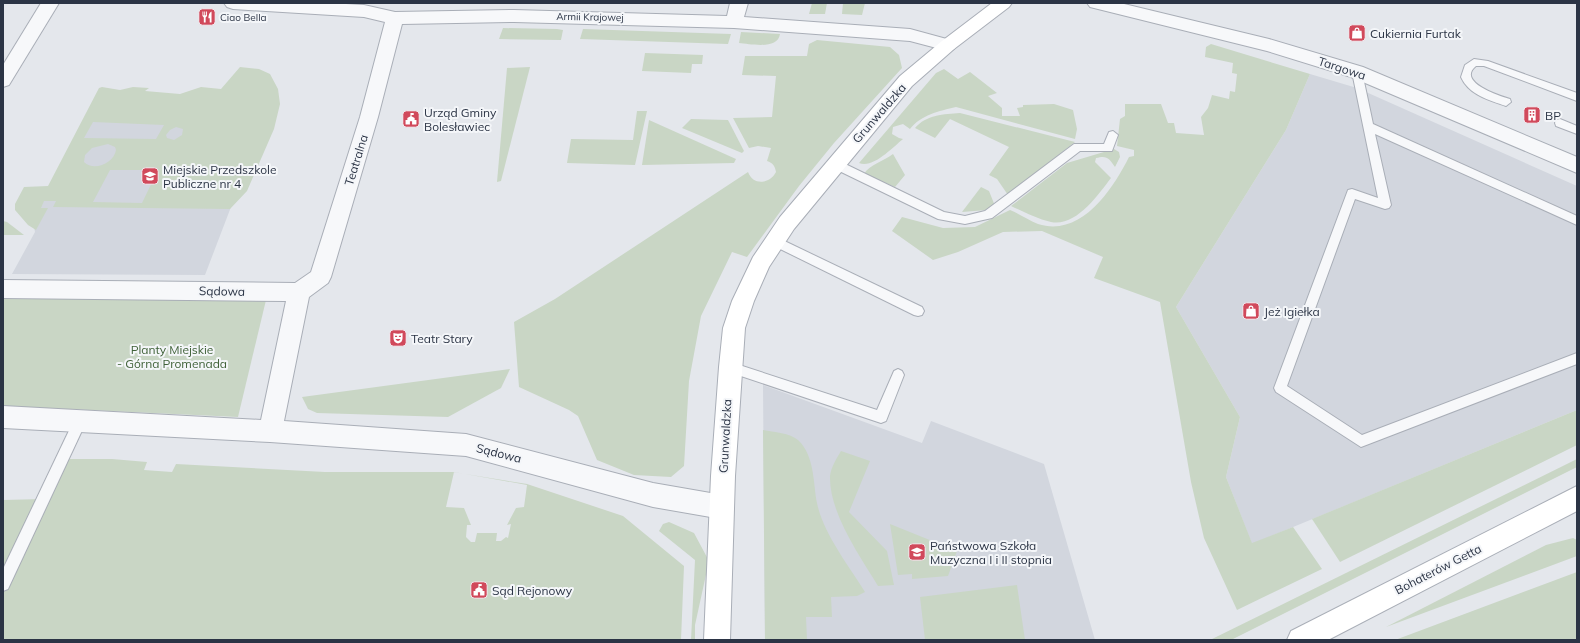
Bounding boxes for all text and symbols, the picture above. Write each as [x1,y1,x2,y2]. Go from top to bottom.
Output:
restaurant icon: Ciao Bella [197,7,217,27]
street label: Armii Krajowej [556,10,624,24]
place label: Ciao Bella [220,11,267,24]
shop icon: Cukiernia Furtak [1347,23,1367,43]
place label: Cukiernia Furtak [1370,26,1462,41]
street label: Targowa [1316,53,1368,83]
street label: Grunwaldzka [849,80,909,146]
place label: Urząd Gminy Bolesławiec [424,105,497,134]
building icon: BP [1522,105,1542,125]
place label: BP [1545,108,1561,123]
public building icon: Urząd Gminy Bolesławiec [401,109,421,129]
street label: Teatralna [341,133,371,187]
place label: Miejskie Przedszkole Publiczne nr 4 [163,162,276,191]
school or university icon: Miejskie Przedszkole Publiczne nr 4 [140,166,160,186]
street label: Sądowa [199,283,245,299]
shop icon: Jeż Igiełka [1241,301,1261,321]
place label: Jeż Igiełka [1264,304,1320,319]
theatre icon: Teatr Stary [388,328,408,348]
place label: Teatr Stary [411,331,473,346]
park label: Planty Miejskie - Górna Promenada [117,342,227,371]
street label: Grunwaldzka [716,399,734,473]
street label: Sądowa [475,440,523,466]
place label: Państwowa Szkoła Muzyczna I i II stopnia [930,538,1052,567]
street label: Bohaterów Getta [1392,541,1484,597]
school or university icon: Państwowa Szkoła Muzyczna I i II stopnia [907,542,927,562]
public building icon: Sąd Rejonowy [469,580,489,600]
place label: Sąd Rejonowy [492,583,573,598]

